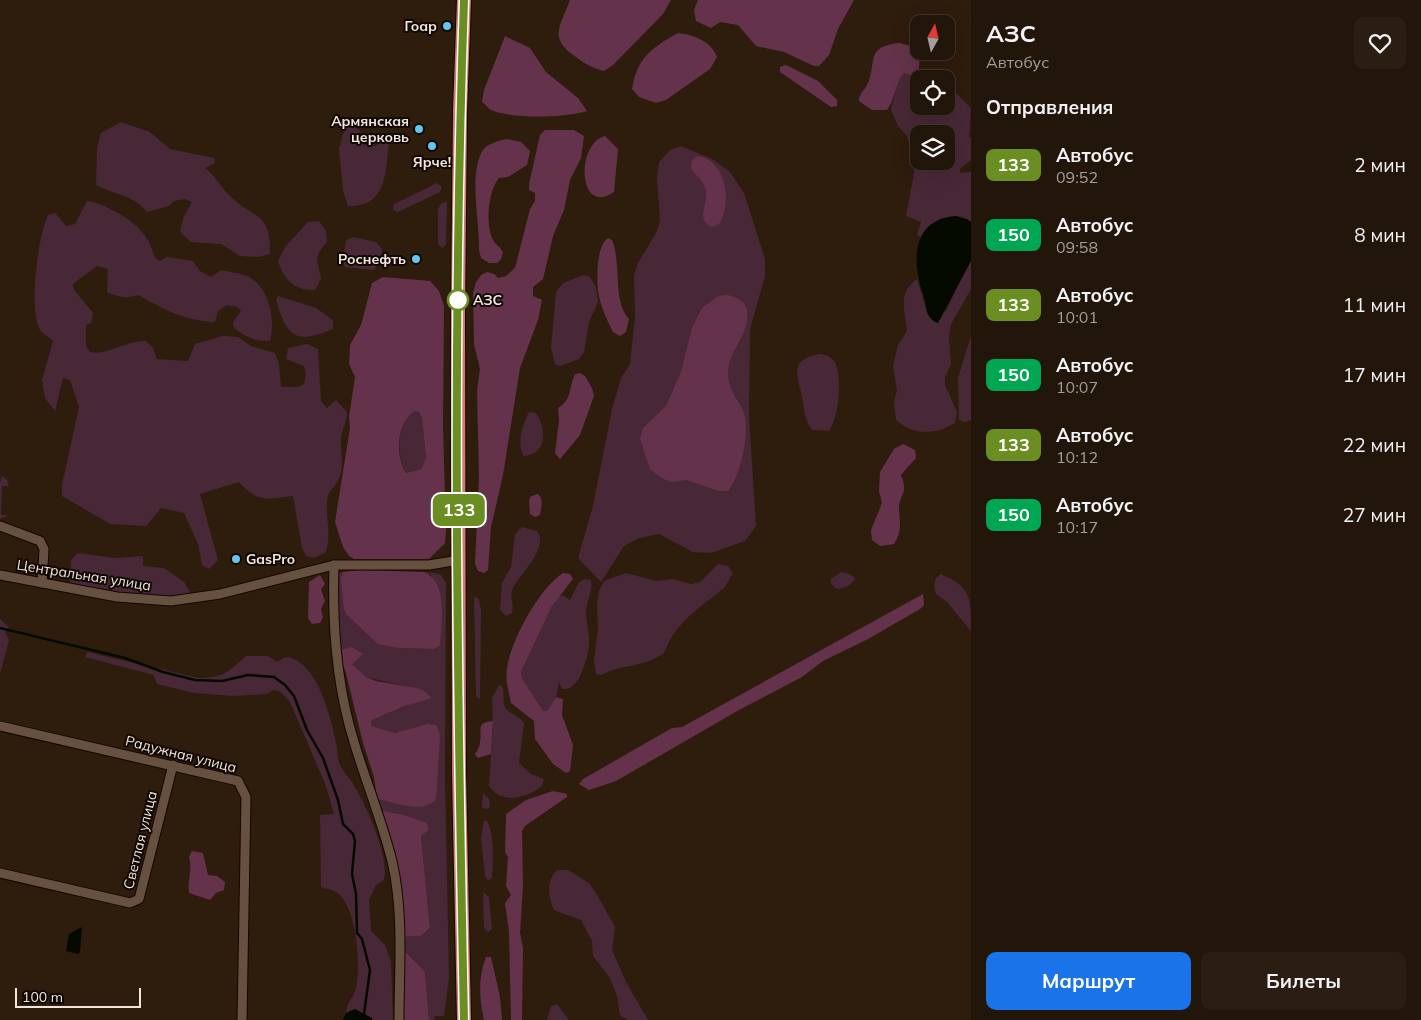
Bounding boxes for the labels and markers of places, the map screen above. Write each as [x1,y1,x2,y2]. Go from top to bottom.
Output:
place label: Гоар [404,17,437,35]
marker: Гоар [441,20,453,32]
place label: Армянская церковь [331,112,409,146]
marker: Армянская церковь [413,123,425,135]
marker: Ярче! [426,140,438,152]
place label: Ярче! [413,153,451,171]
place label: Роснефть [338,250,406,268]
marker: Роснефть [410,253,422,265]
marker: АЗС [447,289,469,311]
place label: АЗС [473,291,502,309]
place label: GasPro [246,550,295,568]
marker: GasPro [230,553,242,565]

